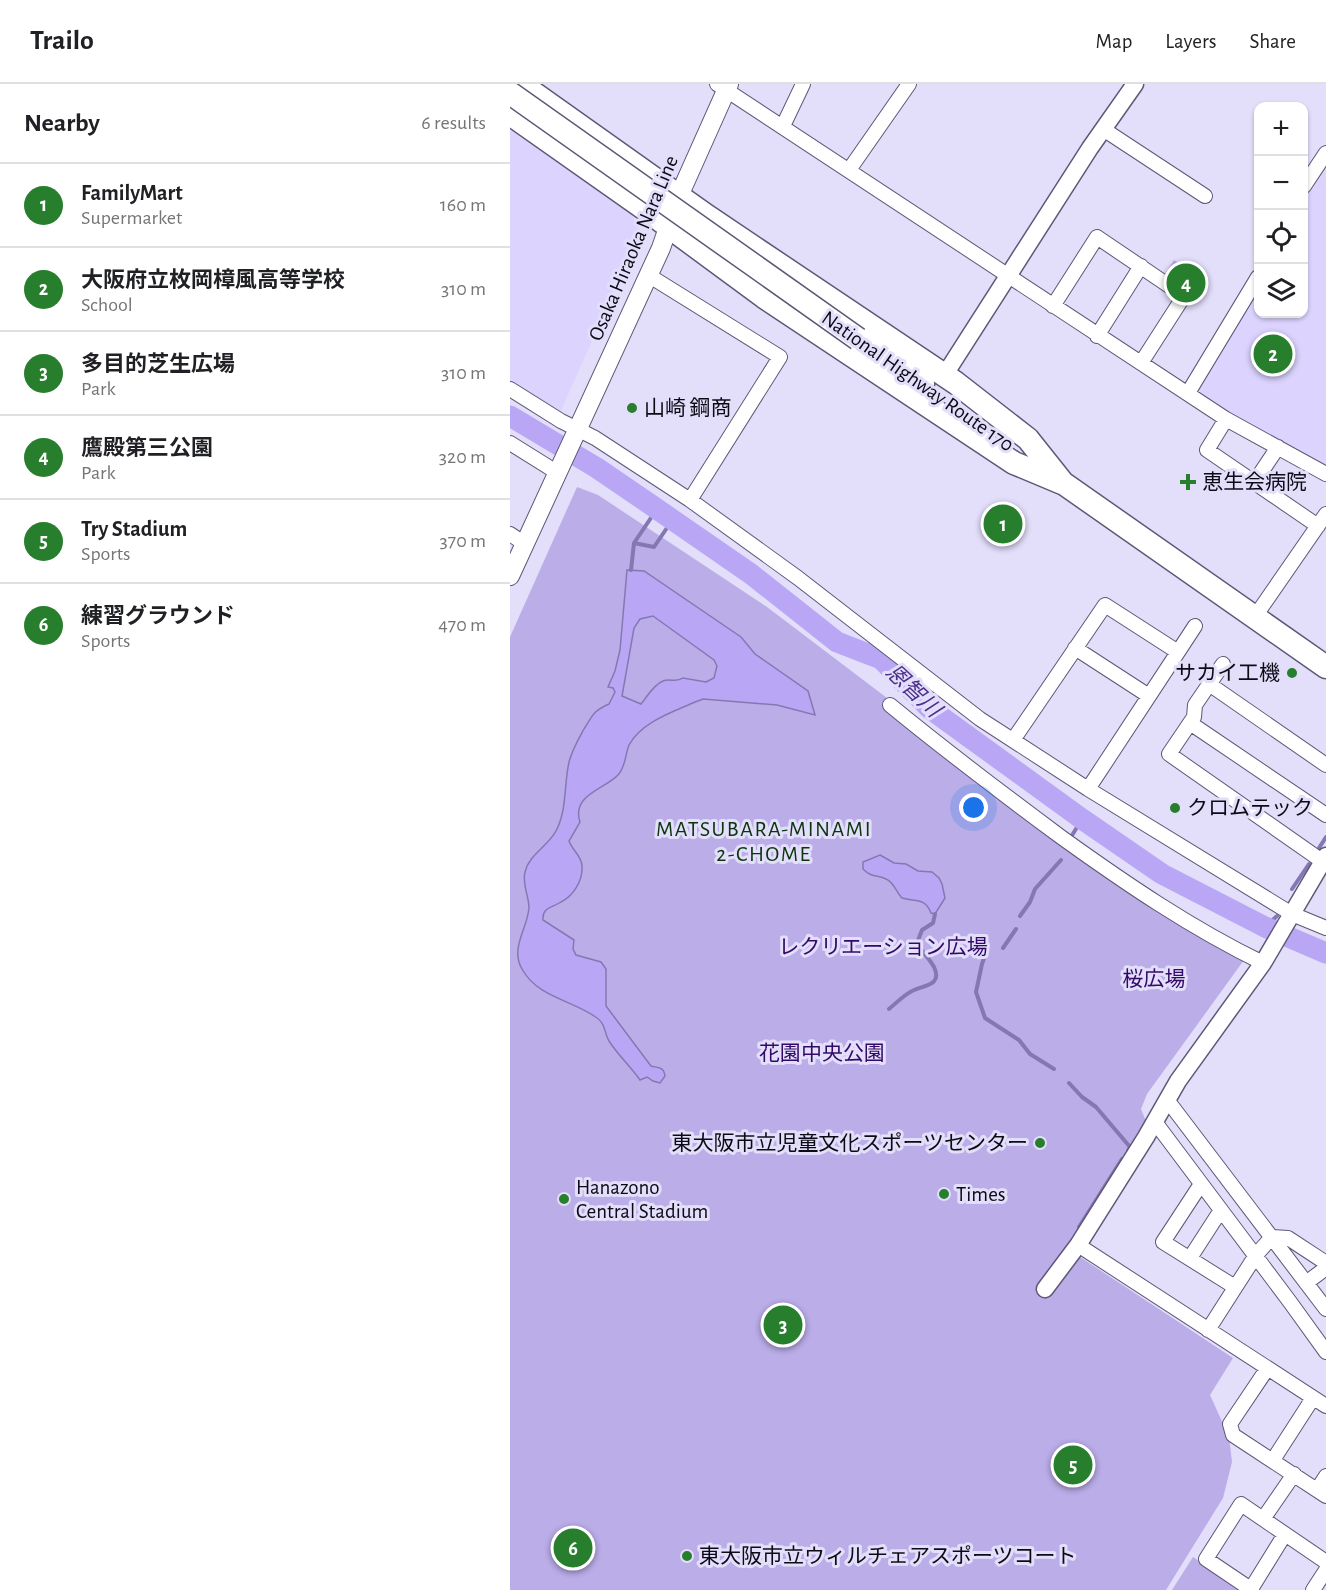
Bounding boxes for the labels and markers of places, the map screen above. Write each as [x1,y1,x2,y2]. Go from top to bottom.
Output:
pin: 4 [1166,260,1206,306]
pin: 2 [1254,332,1293,376]
place label: 山崎 鋼商 [644,397,731,419]
marker: 山崎 鋼商 [625,401,639,415]
place label: 恵生会病院 [1202,471,1307,493]
marker: 恵生会病院 [1179,473,1197,491]
pin: 1 [984,502,1022,546]
place label: サカイ工機 [1175,662,1280,684]
marker: サカイ工機 [1285,666,1299,680]
place label: クロムテック [1187,797,1313,819]
marker: クロムテック [1168,801,1182,815]
place label: 東大阪市立児童文化スポーツセンター [671,1132,1028,1154]
marker: 東大阪市立児童文化スポーツセンター [1033,1136,1047,1150]
place label: Hanazono Central Stadium [576,1177,708,1222]
place label: Times [956,1184,1006,1205]
marker: Times [937,1187,951,1201]
marker: Hanazono Central Stadium [557,1192,571,1206]
pin: 3 [764,1302,802,1348]
pin: 5 [1054,1442,1092,1488]
pin: 6 [554,1526,592,1570]
place label: 東大阪市立ウィルチェアスポーツコート [699,1545,1077,1567]
marker: 東大阪市立ウィルチェアスポーツコート [680,1549,694,1563]

